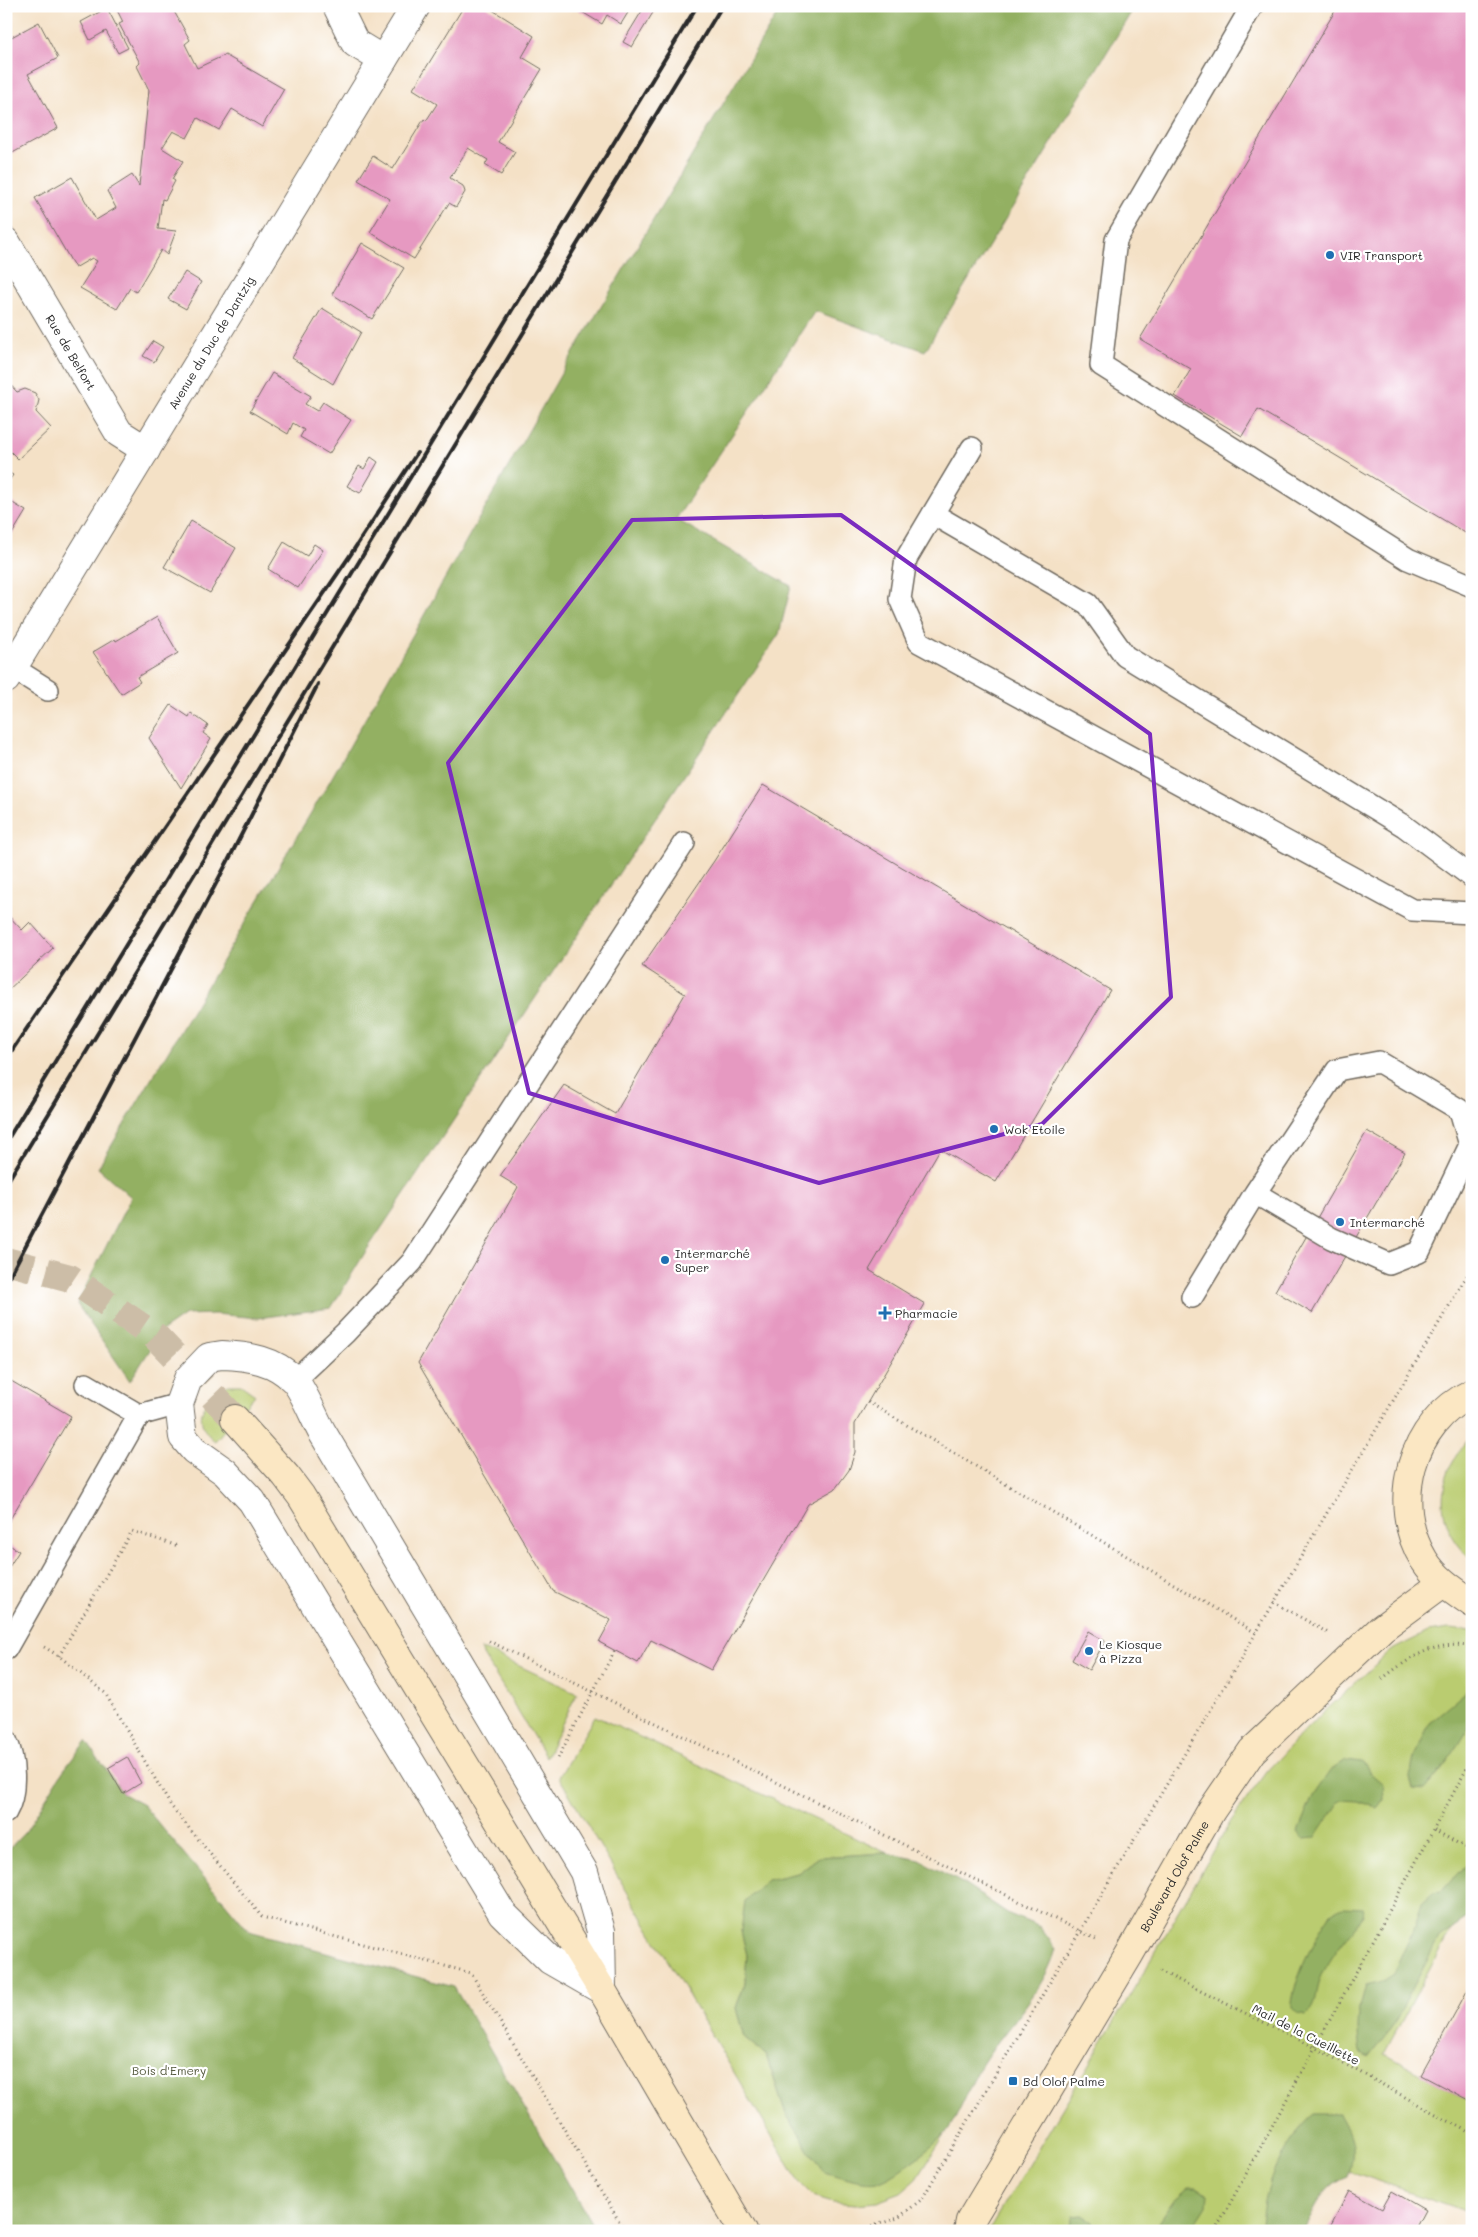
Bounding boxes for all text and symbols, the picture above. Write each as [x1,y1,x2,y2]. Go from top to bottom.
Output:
place label: VIR Transport [1340,247,1423,263]
marker: VIR Transport [1324,249,1336,261]
street label: Avenue du Duc de Dantzig [164,273,258,412]
street label: Rue de Belfort [43,311,100,393]
place label: Wok Etoile [1004,1121,1065,1137]
marker: Wok Etoile [988,1123,1000,1135]
place label: Intermarché [1350,1214,1425,1230]
marker: Intermarché [1334,1216,1346,1228]
place label: Intermarché Super [675,1245,750,1275]
marker: Intermarché Super [659,1254,671,1266]
place label: Pharmacie [895,1305,958,1321]
marker: Pharmacie [879,1307,891,1319]
place label: Le Kiosque à Pizza [1099,1636,1162,1666]
marker: Le Kiosque à Pizza [1083,1645,1095,1657]
street label: Boulevard Olof Palme [1136,1817,1212,1935]
street label: Mail de la Cueillette [1250,2000,1362,2068]
park label: Bois d'Emery [132,2062,206,2078]
place label: Bd Olof Palme [1023,2073,1105,2089]
marker: Bd Olof Palme [1007,2075,1019,2087]

